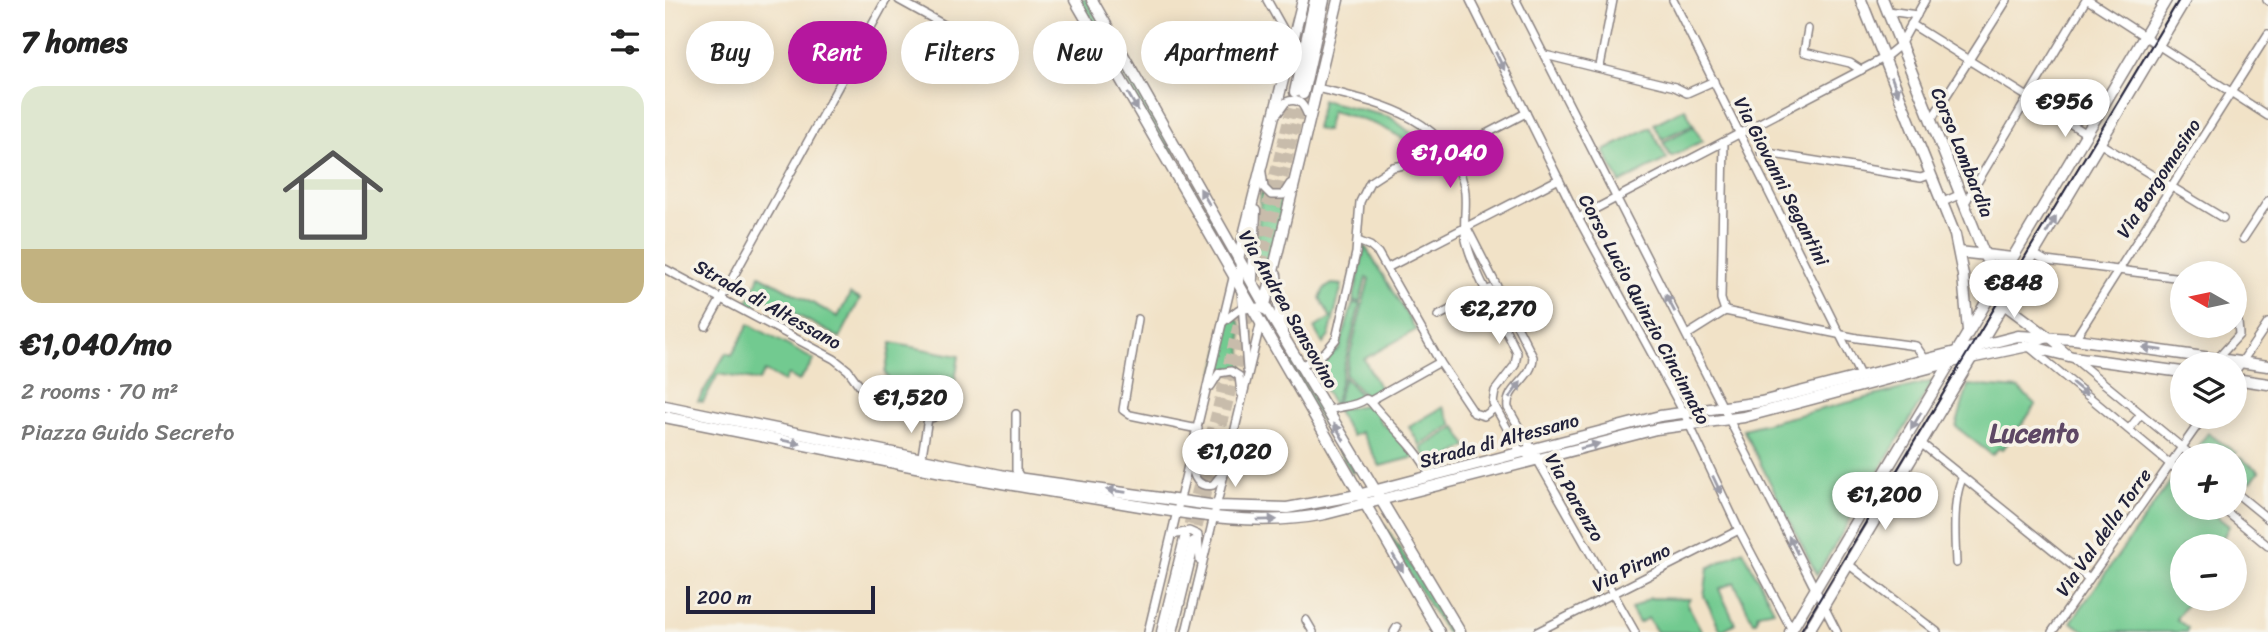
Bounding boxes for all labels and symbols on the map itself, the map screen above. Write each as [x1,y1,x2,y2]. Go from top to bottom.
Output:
one-way arrow [1495,51,1506,71]
one-way arrow [1889,76,1900,97]
pin: €956 [2024,80,2106,139]
street label: Corso Lombardia [1921,82,2004,223]
street label: Via Giovanni Segantini [1725,91,1839,272]
one-way arrow [1127,92,1139,112]
street label: Via Borgomasino [2107,111,2210,245]
pin: €1,040 [1393,130,1507,190]
one-way arrow [1199,187,1211,207]
street label: Corso Lucio Quinzio Cincinnato [1569,188,1720,431]
one-way arrow [2045,215,2057,234]
street label: Via Andrea Sansovino [1230,223,1348,395]
street label: Strada di Altessano [688,250,848,359]
pin: €848 [1973,260,2055,320]
north arrow [2170,261,2247,338]
pin: €2,270 [1442,286,1556,346]
one-way arrow [1664,293,1676,313]
one-way arrow [2141,344,2163,355]
pin: €1,520 [854,376,968,435]
one-way arrow [1508,381,1522,399]
one-way arrow [2071,382,2089,397]
street label: Strada di Altessano [1416,403,1583,478]
district label: Lucento [1989,410,2079,456]
one-way arrow [1910,411,1922,430]
one-way arrow [1333,422,1345,442]
pin: €1,020 [1178,430,1292,489]
one-way arrow [780,437,802,448]
one-way arrow [1579,440,1601,451]
street label: Via Parenzo [1536,446,1614,548]
street label: Via Val della Torre [2047,461,2160,604]
pin: €1,200 [1828,472,1942,532]
one-way arrow [1712,475,1723,495]
one-way arrow [1105,485,1127,496]
one-way arrow [1256,515,1278,526]
street label: Via Pirano [1586,533,1677,601]
one-way arrow [1787,534,1799,554]
one-way arrow [1392,554,1404,573]
scale bar [686,583,875,615]

